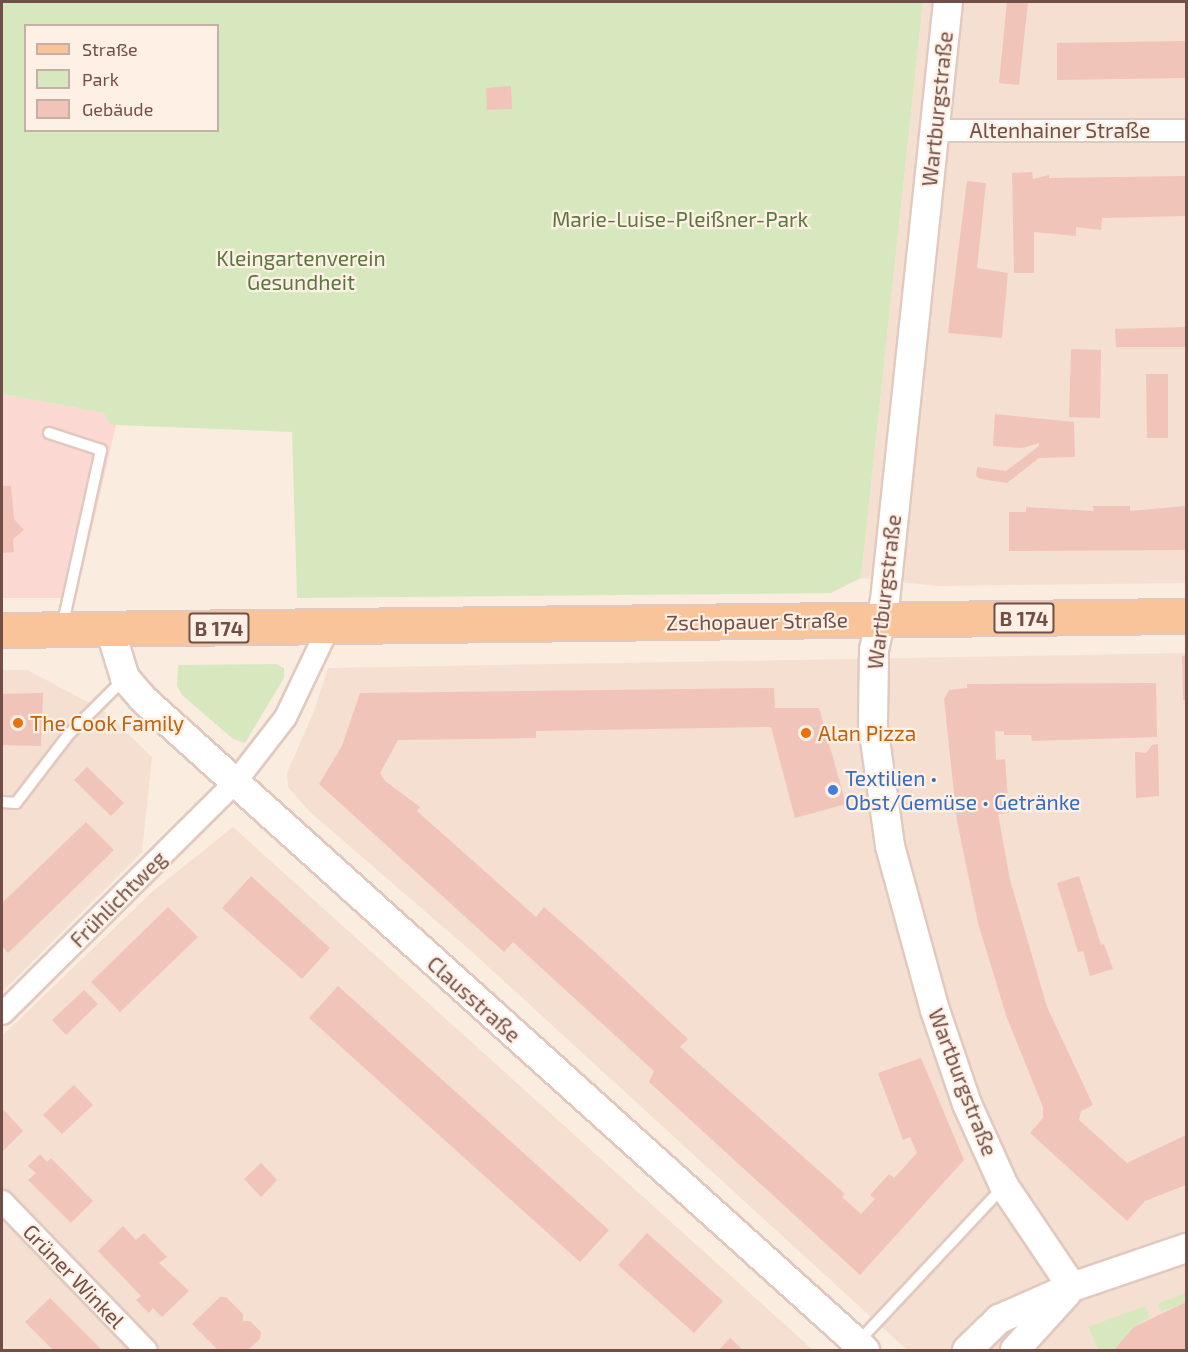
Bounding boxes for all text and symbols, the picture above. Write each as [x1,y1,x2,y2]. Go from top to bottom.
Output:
legend [24,24,219,132]
street label: Wartburgstraße [916,30,958,188]
text: Straße [82,38,138,60]
text: Park [82,68,119,90]
text: Gebäude [82,98,153,120]
street label: Altenhainer Straße [969,117,1151,143]
park label: Marie-Luise-Pleißner-Park [552,206,808,232]
park label: Kleingartenverein Gesundheit [216,245,386,295]
street label: Wartburgstraße [862,513,906,671]
road number: B 174 [992,601,1056,635]
street label: Zschopauer Straße [666,607,848,635]
road number: B 174 [188,611,250,645]
place label: The Cook Family [30,710,184,736]
marker: The Cook Family [11,716,25,730]
place label: Alan Pizza [818,720,916,746]
marker: Alan Pizza [799,726,813,740]
place label: Textilien • Obst/Gemüse • Getränke [845,765,1080,815]
marker: Textilien • Obst/Gemüse • Getränke [826,783,840,797]
street label: Frühlichtweg [65,846,171,952]
street label: Clausstraße [422,951,526,1047]
street label: Wartburgstraße [923,1005,1003,1159]
street label: Grüner Winkel [18,1219,130,1333]

